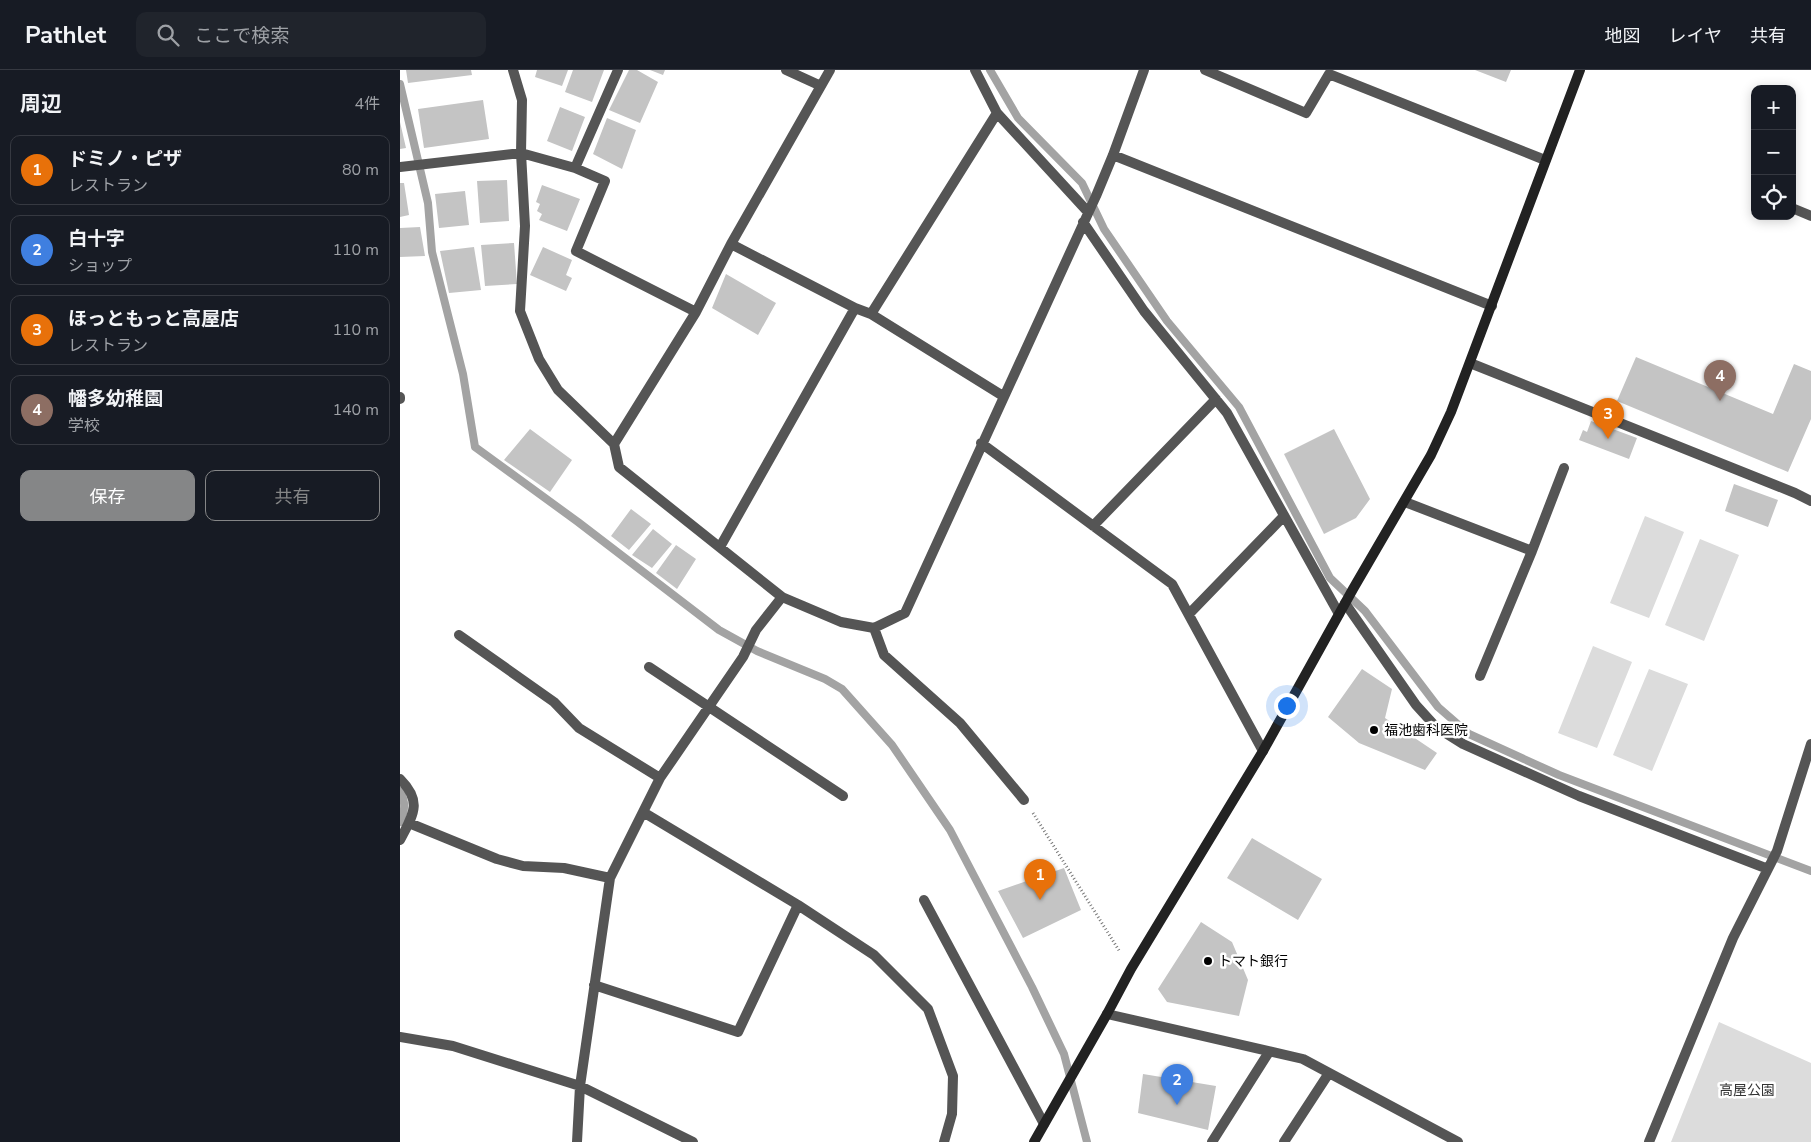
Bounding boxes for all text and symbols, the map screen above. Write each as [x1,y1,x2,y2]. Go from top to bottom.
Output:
search box [136,12,486,57]
text: Pathlet [25,19,106,51]
icon: search [154,21,182,49]
text: ここで検索 [194,23,289,49]
text: 地図 [1605,24,1641,48]
text: レイヤ [1669,24,1722,48]
text: 共有 [1750,24,1786,48]
map controls [1751,85,1796,220]
button: + [1751,85,1796,130]
text: 周辺 [20,90,62,118]
text: 4件 [354,93,380,115]
button: − [1751,130,1796,175]
text: ドミノ・ピザ [68,146,182,172]
text: 1 [32,159,42,181]
text: 80 m [342,159,379,181]
text: レストラン [68,175,148,197]
button: locate [1751,175,1796,220]
text: 白十字 [68,226,125,252]
text: 2 [32,239,42,261]
text: 110 m [332,239,379,261]
text: ショップ [68,255,132,277]
text: ほっともっと高屋店 [68,306,239,332]
text: 3 [32,319,42,341]
text: 110 m [332,319,379,341]
text: レストラン [68,335,148,357]
pin: 4 [1704,360,1736,401]
text: 幡多幼稚園 [68,386,163,412]
pin: 3 [1592,398,1624,439]
text: 4 [32,399,42,421]
text: 140 m [332,399,379,421]
text: 学校 [68,415,100,437]
button: 保存 [20,470,195,521]
button: 共有 [205,470,380,521]
your location [1274,693,1300,719]
place label: 福池歯科医院 [1384,721,1468,740]
marker: 福池歯科医院 [1368,724,1380,736]
pin: 1 [1024,859,1056,900]
place label: トマト銀行 [1218,952,1288,971]
marker: トマト銀行 [1202,955,1214,967]
pin: 2 [1161,1064,1193,1105]
park label: 高屋公園 [1719,1081,1775,1100]

